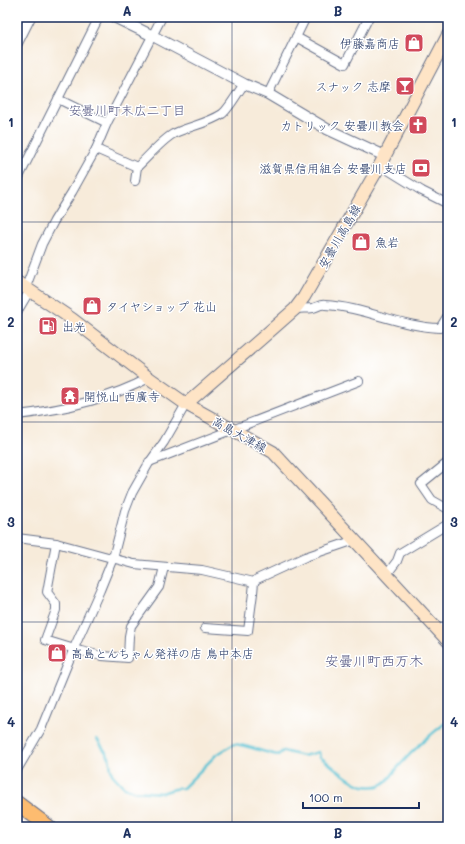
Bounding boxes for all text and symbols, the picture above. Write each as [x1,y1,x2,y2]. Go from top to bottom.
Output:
text: A [122,2,132,19]
text: B [334,2,343,19]
shop icon: 伊藤嘉商店 [403,32,425,54]
place label: 伊藤嘉商店 [340,35,400,51]
bar icon: スナック 志摩 [394,75,416,97]
place label: スナック 志摩 [315,78,391,94]
district label: 安曇川町末広二丁目 [68,101,186,118]
text: 1 [8,113,14,130]
text: 1 [451,113,457,130]
church icon: カトリック 安曇川教会 [407,114,429,136]
place label: カトリック 安曇川教会 [280,117,404,133]
bank icon: 滋賀県信用組合 安曇川支店 [410,157,432,179]
place label: 滋賀県信用組合 安曇川支店 [259,160,407,176]
street label: 安曇川高島線 [314,201,364,271]
shop icon: 魚岩 [350,231,372,253]
place label: 魚岩 [375,234,399,250]
shop icon: タイヤショップ 花山 [81,295,103,317]
place label: タイヤショップ 花山 [106,298,217,314]
text: 2 [7,313,15,330]
text: 2 [450,313,458,330]
fuel station icon: 出光 [37,315,59,337]
place label: 出光 [62,318,86,334]
temple icon: 開悦山 西廣寺 [59,385,81,407]
place label: 開悦山 西廣寺 [84,388,160,404]
street label: 高島大津線 [210,412,270,456]
text: 3 [7,513,15,530]
text: 3 [450,513,458,530]
shop icon: 高島とんちゃん発祥の店 鳥中本店 [46,642,68,664]
place label: 高島とんちゃん発祥の店 鳥中本店 [71,645,254,661]
district label: 安曇川町西万木 [325,651,423,670]
text: 4 [7,713,15,730]
text: 4 [450,713,458,730]
scale bar [303,784,419,810]
text: 100 m [309,789,343,805]
text: A [122,824,132,841]
text: B [334,824,343,841]

